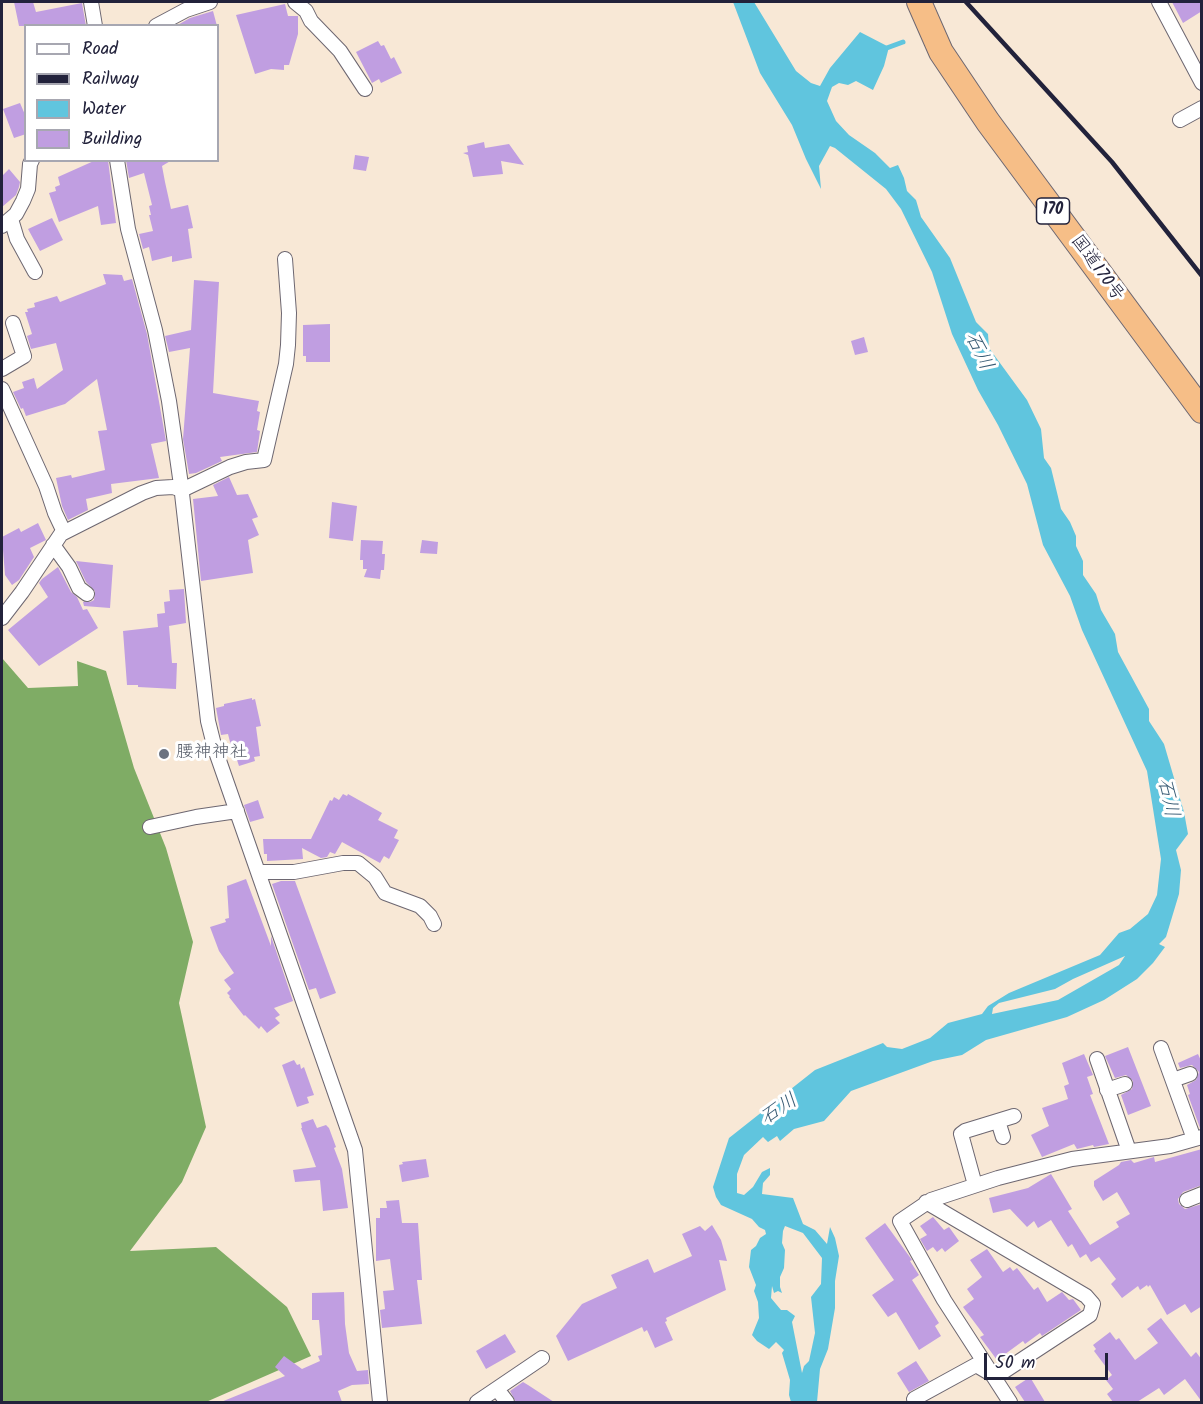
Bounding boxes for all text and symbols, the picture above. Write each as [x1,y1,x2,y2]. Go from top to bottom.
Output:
legend [24,24,219,162]
text: Road [82,35,118,64]
text: Railway [82,65,139,94]
text: Water [82,95,126,124]
text: Building [82,125,142,154]
road number: 170 [1036,198,1070,224]
street label: 国道170号 [1065,232,1127,306]
water label: 石川 [957,329,997,375]
place label: 腰神神社 [176,743,248,765]
marker: 腰神神社 [157,747,171,761]
water label: 石川 [1150,776,1182,820]
water label: 石川 [757,1090,803,1132]
scale bar [987,1341,1112,1379]
text: 50 m [995,1349,1035,1378]

